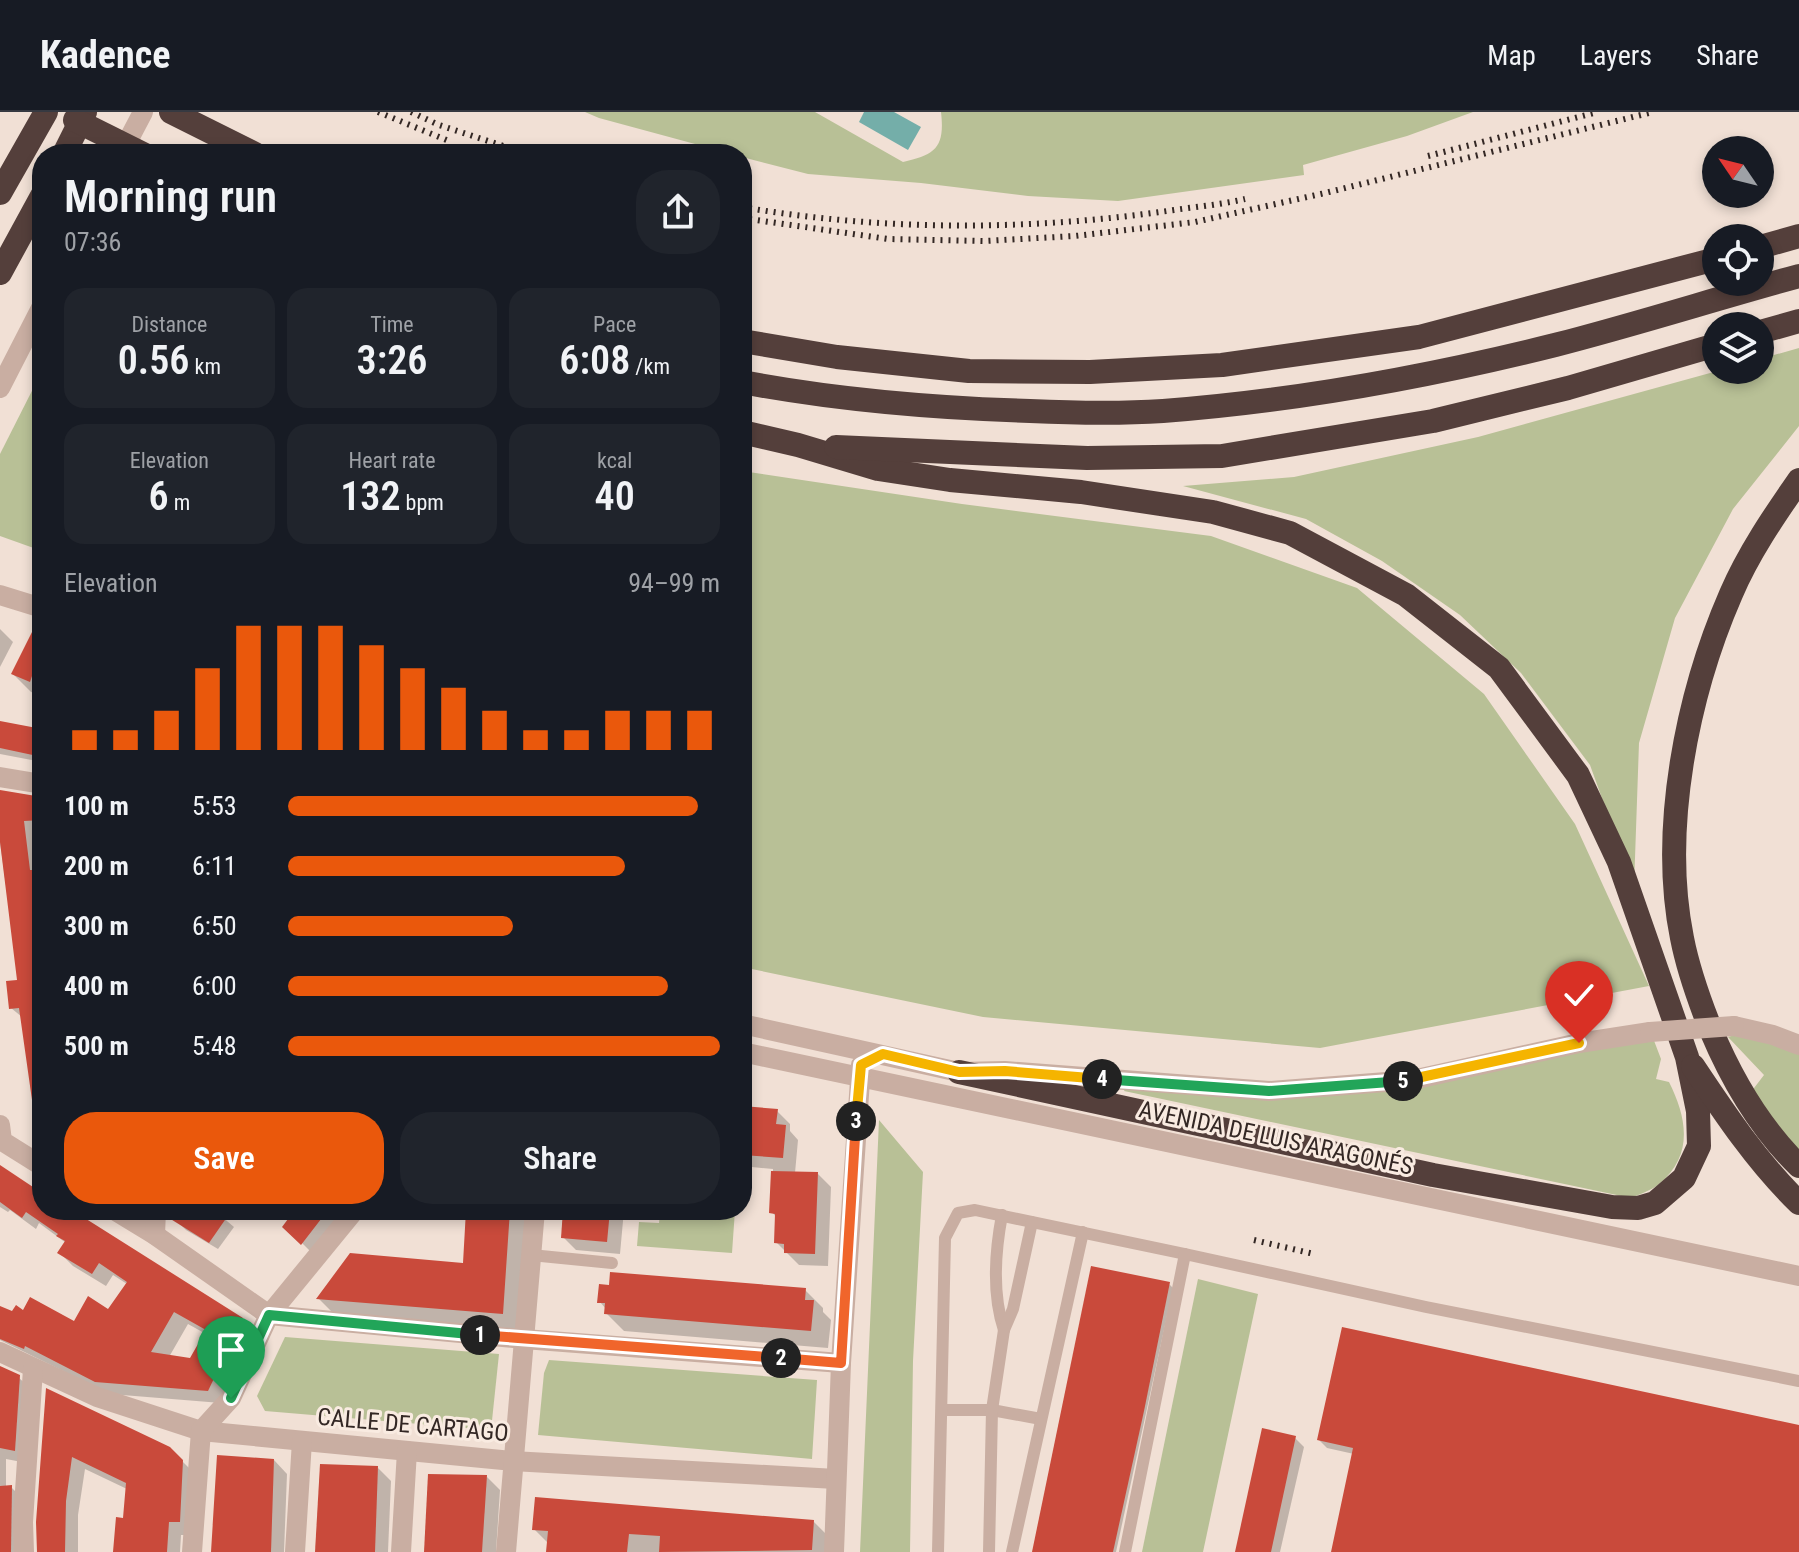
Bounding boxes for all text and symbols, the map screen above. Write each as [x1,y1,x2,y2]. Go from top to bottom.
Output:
text: Kadence [40,33,170,77]
text: Map [1487,39,1536,72]
text: Layers [1580,39,1652,72]
text: Share [1696,39,1759,72]
north arrow [1702,136,1774,208]
map controls [1702,136,1774,384]
button: share [636,170,720,254]
text: Morning run [64,171,277,223]
button: locate [1702,224,1774,296]
text: 07:36 [64,227,121,257]
text: Distance [131,312,207,337]
text: Time [370,312,414,337]
text: Pace [593,312,636,337]
button: layers [1702,312,1774,384]
text: 0.56 [118,337,189,384]
text: 3:26 [357,337,427,384]
text: 6:08 [559,337,630,384]
text: km [189,354,221,379]
text: /km [630,354,670,379]
text: Elevation [130,448,209,473]
text: Heart rate [349,448,435,473]
text: kcal [597,448,632,473]
text: 6 [148,473,169,520]
text: 132 [340,473,401,520]
text: 40 [595,473,635,520]
text: m [169,490,190,515]
text: bpm [401,490,444,515]
text: Elevation [64,568,158,598]
text: 94–99 m [628,568,720,598]
text: 100 m [64,791,129,821]
text: 5:53 [192,791,237,821]
text: 200 m [64,851,129,881]
text: 6:11 [192,851,237,881]
text: 300 m [64,911,129,941]
text: 6:50 [192,911,237,941]
pin [1545,961,1613,1043]
text: 400 m [64,971,129,1001]
text: 6:00 [192,971,237,1001]
icon: check [1557,973,1601,1017]
text: 500 m [64,1031,129,1061]
text: 5:48 [192,1031,237,1061]
pin: 4 [1082,1059,1122,1099]
pin: 5 [1383,1061,1423,1101]
text: 4 [1096,1066,1108,1091]
text: 5 [1397,1068,1409,1093]
street label: AVENIDA DE LUIS ARAGONÉS [1136,1095,1416,1181]
pin: 3 [836,1101,876,1141]
text: 3 [850,1108,862,1133]
button: Save [64,1112,384,1204]
button: Share [400,1112,720,1204]
pin: 1 [460,1315,500,1355]
pin [197,1316,265,1398]
text: 1 [474,1322,486,1347]
icon: arrive [209,1328,253,1372]
pin: 2 [761,1338,801,1378]
text: 2 [775,1345,787,1370]
street label: CALLE DE CARTAGO [316,1403,510,1447]

